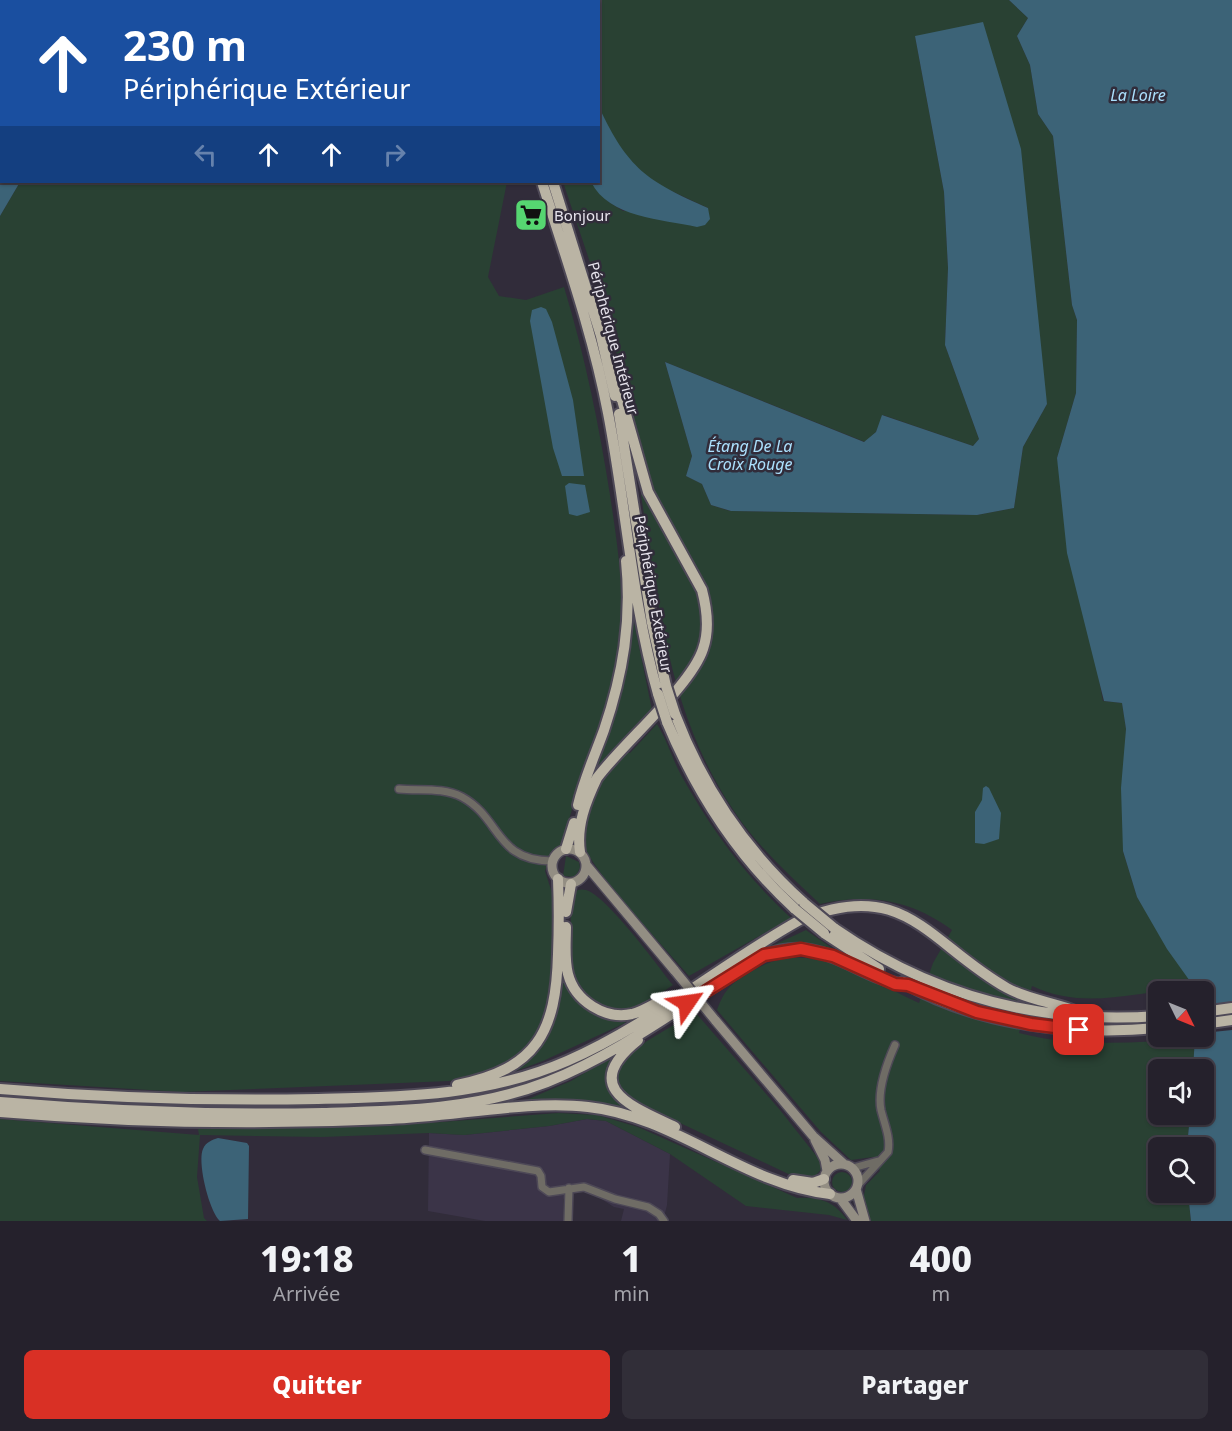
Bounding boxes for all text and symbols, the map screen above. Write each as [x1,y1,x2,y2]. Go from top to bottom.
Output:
text: 230 m [123,16,247,73]
icon: ahead [24,24,102,102]
text: Périphérique Extérieur [123,70,410,107]
water label: La Loire [1110,84,1166,106]
icon: left [189,138,222,171]
icon: ahead [252,138,285,171]
icon: ahead [315,138,348,171]
icon: right [378,138,411,171]
supermarket icon: Bonjour [513,197,549,233]
place label: Bonjour [554,205,611,225]
street label: Périphérique Intérieur [584,259,644,417]
water label: Étang De La Croix Rouge [707,435,793,475]
street label: Périphérique Extérieur [630,514,678,674]
position arrow [655,971,719,1035]
north arrow [1148,981,1214,1047]
map controls [1148,981,1214,1203]
pin [1053,1004,1104,1055]
icon: arrive [1062,1013,1095,1046]
button: sound [1148,1059,1214,1125]
button: search [1148,1137,1214,1203]
text: 19:18 [260,1234,353,1283]
text: 1 [621,1234,642,1283]
text: 400 [910,1234,972,1283]
text: Arrivée [273,1280,340,1307]
text: min [613,1280,650,1307]
text: m [931,1280,950,1307]
button: Quitter [24,1350,610,1419]
button: Partager [622,1350,1208,1419]

